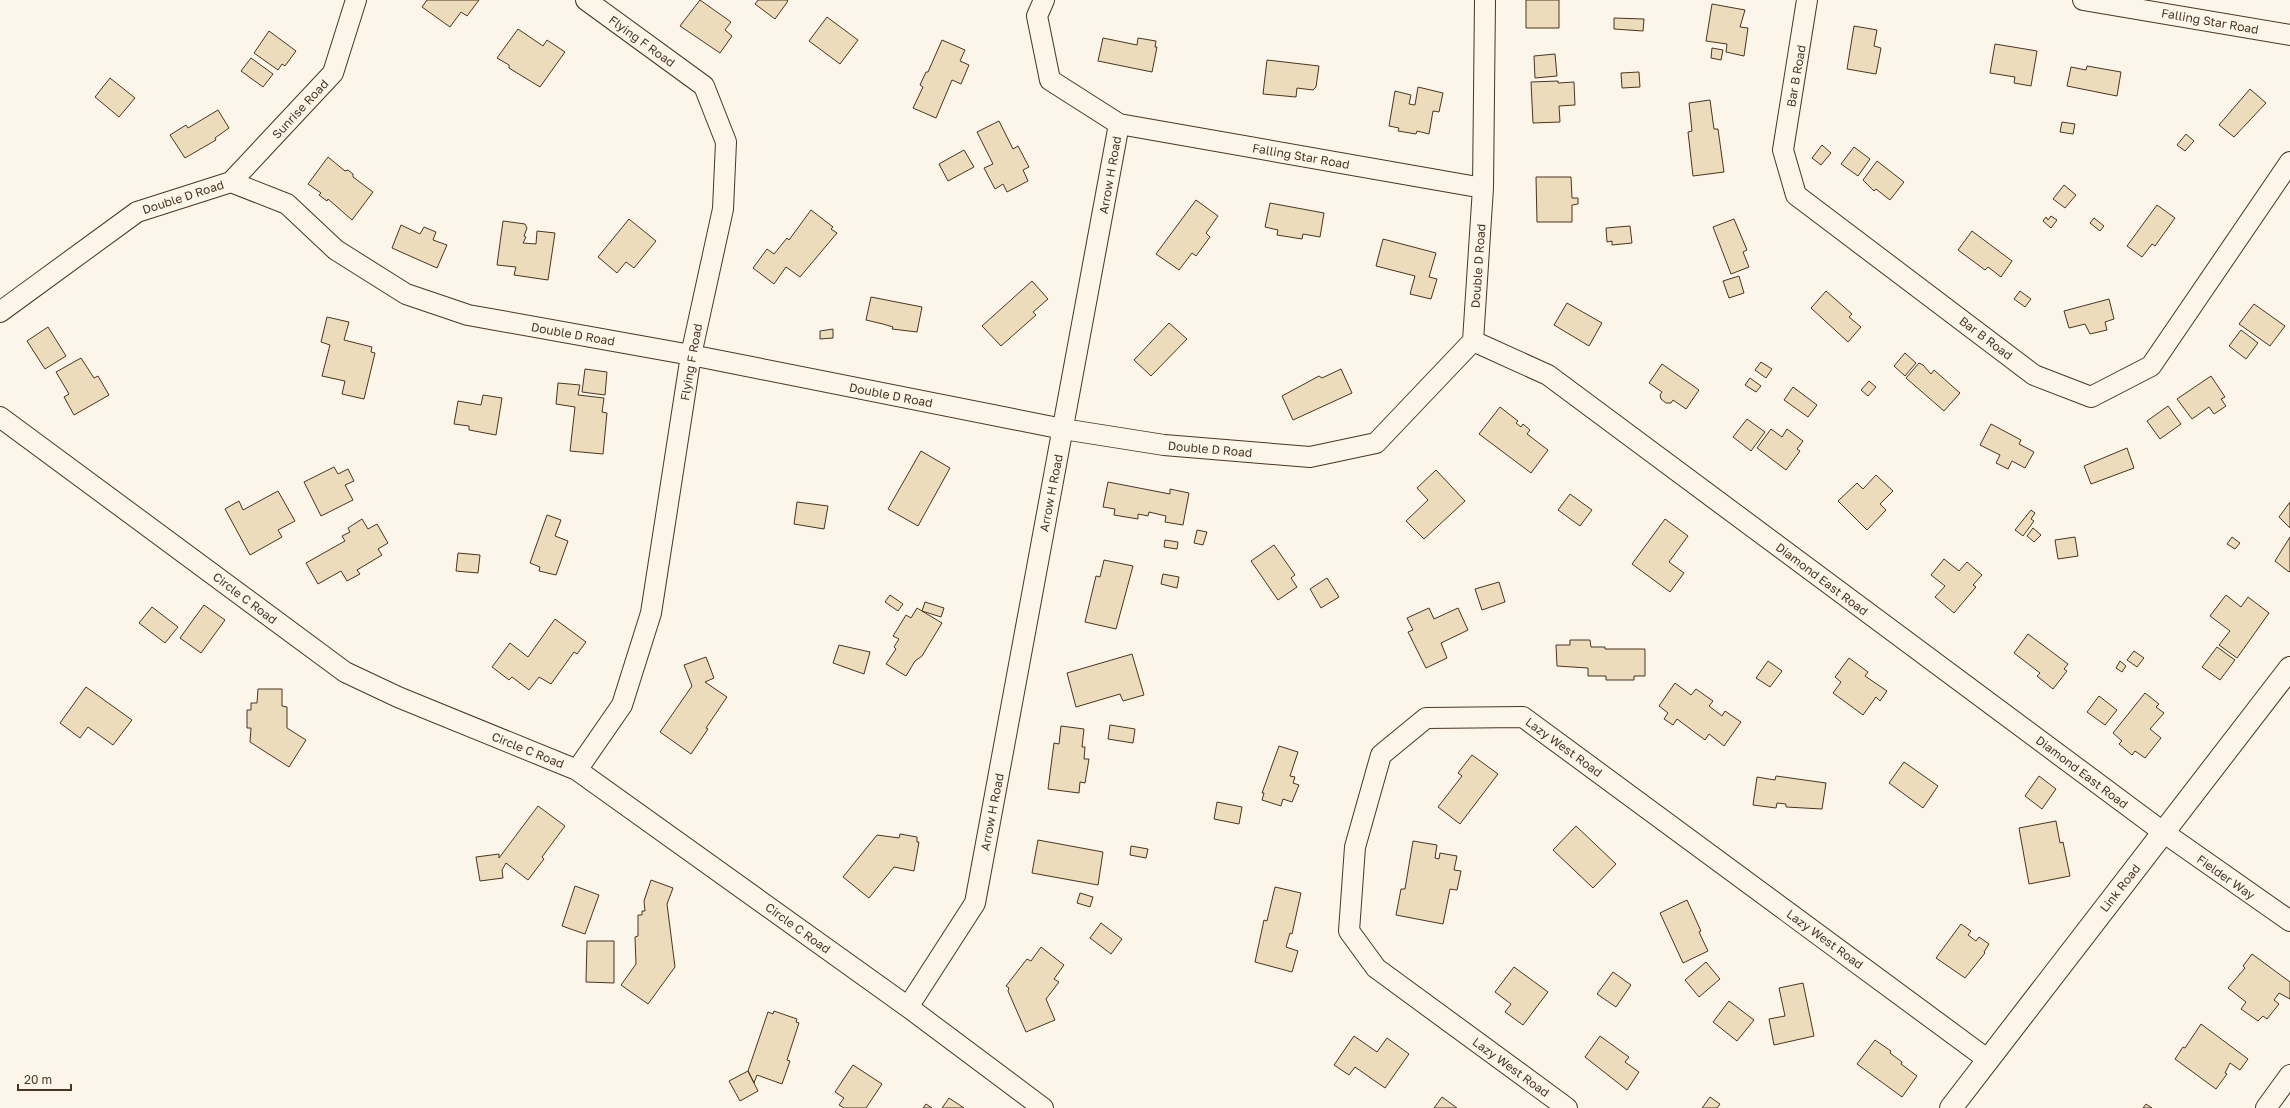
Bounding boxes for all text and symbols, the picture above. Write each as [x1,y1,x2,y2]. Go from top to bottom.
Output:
street label: Falling Star Road [2160,5,2260,37]
street label: Flying F Road [606,12,678,70]
street label: Bar B Road [1783,44,1809,108]
street label: Sunrise Road [269,76,331,142]
street label: Arrow H Road [1096,135,1124,215]
street label: Falling Star Road [1251,140,1351,172]
street label: Double D Road [140,177,226,217]
street label: Double D Road [1468,223,1488,309]
street label: Bar B Road [1956,313,2016,363]
street label: Double D Road [530,319,616,349]
street label: Flying F Road [677,322,705,402]
street label: Double D Road [848,380,934,410]
street label: Double D Road [1167,438,1253,460]
street label: Arrow H Road [1036,453,1066,533]
street label: Diamond East Road [1773,539,1871,619]
street label: Circle C Road [210,569,280,627]
street label: Lazy West Road [1523,714,1605,780]
street label: Circle C Road [490,729,566,771]
street label: Diamond East Road [2033,732,2131,812]
street label: Arrow H Road [977,772,1007,852]
street label: Fielder Way [2194,852,2258,903]
street label: Link Road [2097,861,2143,915]
street label: Circle C Road [763,899,833,957]
street label: Lazy West Road [1784,906,1866,972]
street label: Lazy West Road [1470,1034,1552,1100]
scale bar [18,1066,71,1092]
text: 20 m [24,1072,52,1087]

